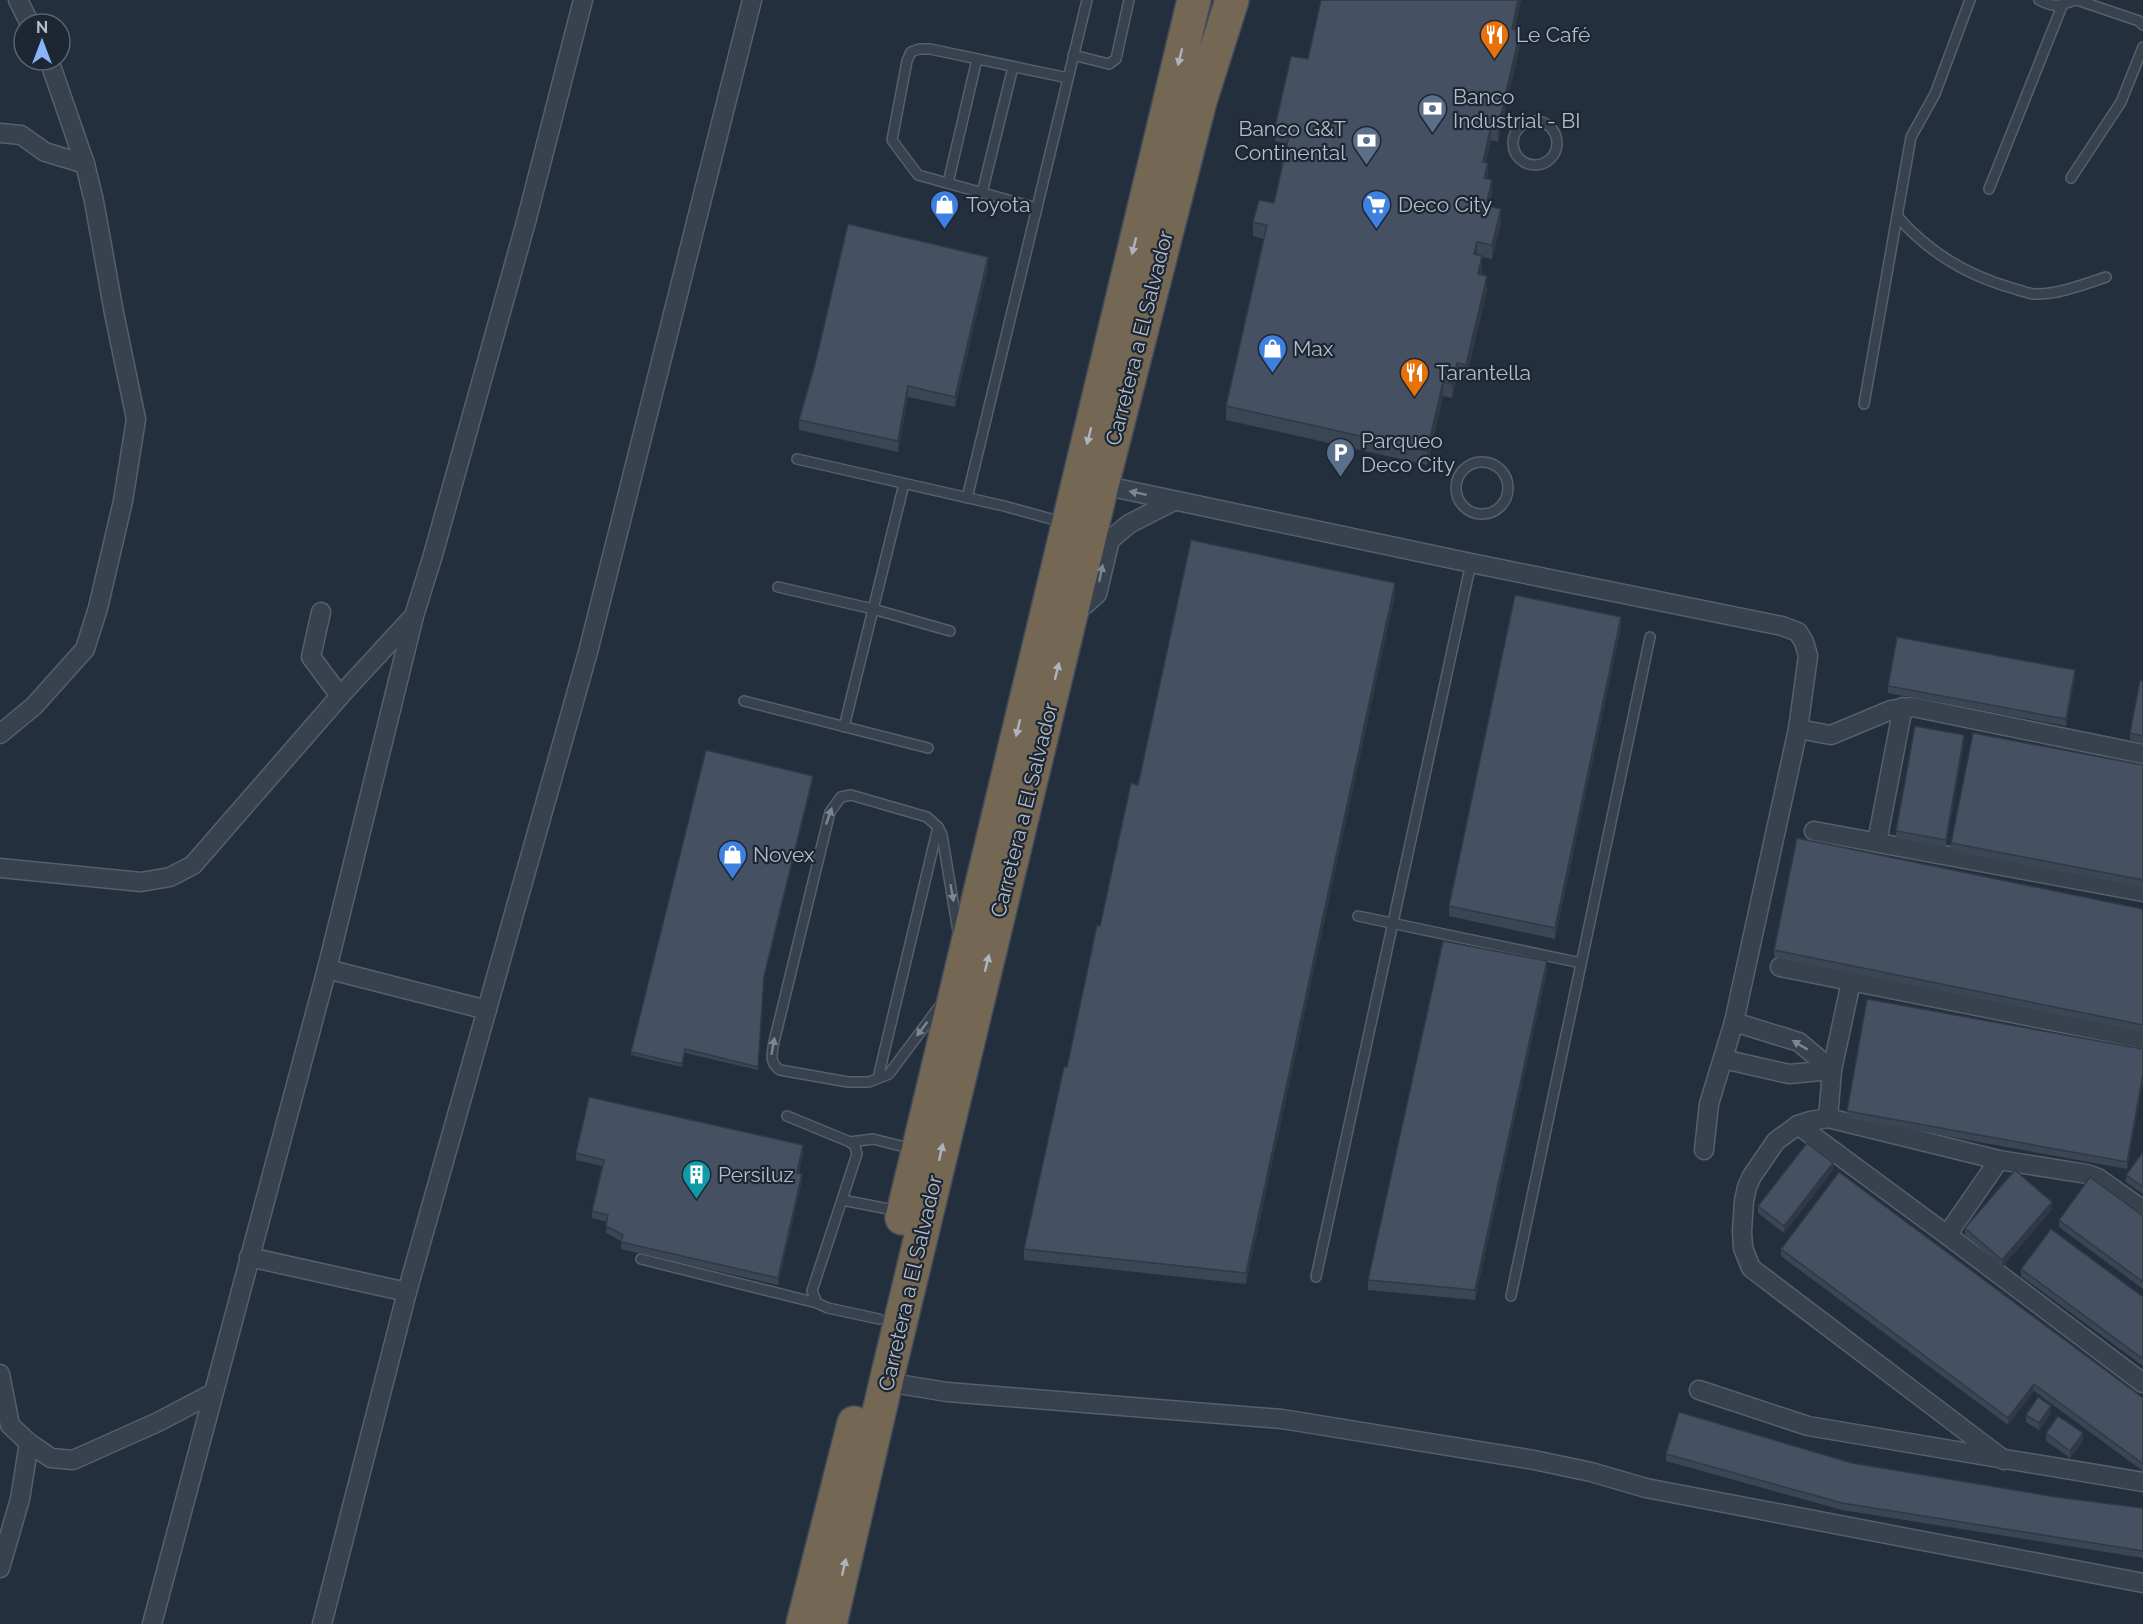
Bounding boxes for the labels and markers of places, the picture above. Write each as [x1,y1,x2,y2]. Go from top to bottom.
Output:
restaurant icon: Le Café [1479,18,1511,60]
place label: Le Café [1516,22,1590,47]
place label: Banco Industrial - BI [1453,84,1580,133]
bank icon: Banco Industrial - BI [1416,92,1448,134]
place label: Banco G&T Continental [1234,116,1346,165]
bank icon: Banco G&T Continental [1351,124,1383,166]
shop icon: Toyota [929,188,961,230]
supermarket icon: Deco City [1361,188,1393,230]
place label: Toyota [966,192,1030,217]
place label: Deco City [1398,192,1492,217]
shop icon: Max [1256,332,1288,374]
place label: Max [1293,336,1334,361]
restaurant icon: Tarantella [1399,356,1431,398]
place label: Tarantella [1436,360,1531,385]
place label: Parqueo Deco City [1361,428,1455,477]
parking icon: Parqueo Deco City [1324,436,1356,478]
shop icon: Novex [716,838,748,880]
place label: Novex [753,842,815,867]
building icon: Persiluz [681,1158,713,1200]
place label: Persiluz [718,1162,794,1187]

